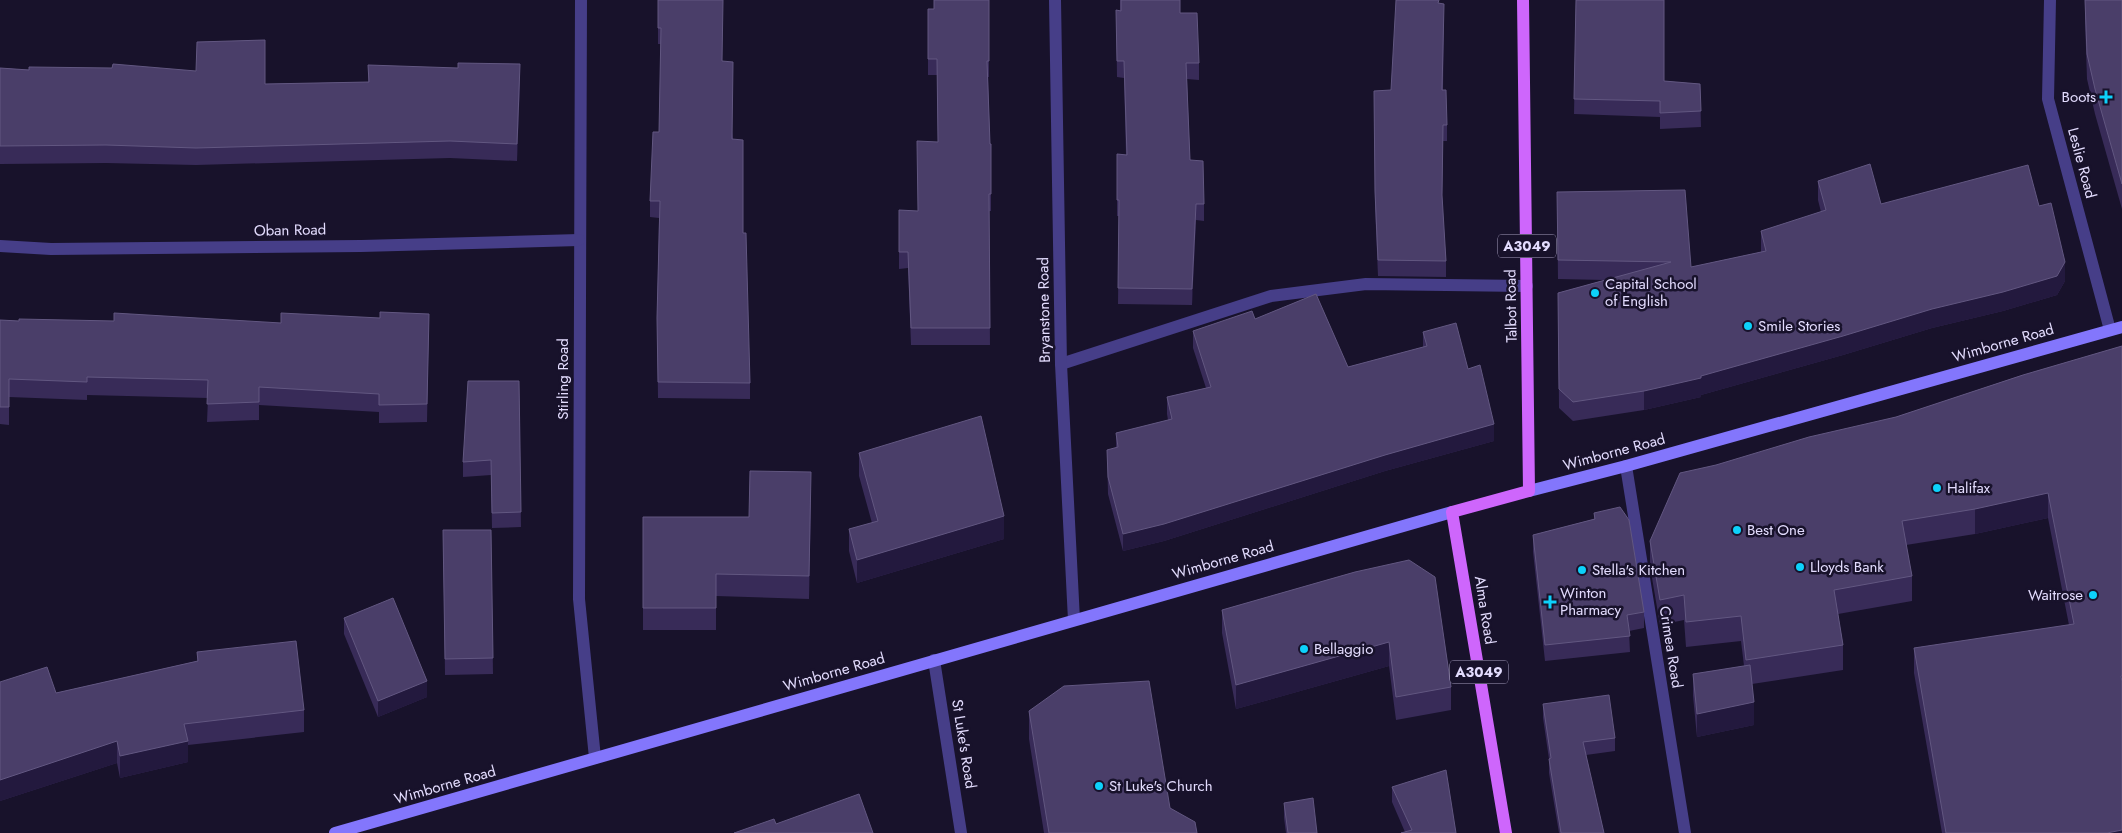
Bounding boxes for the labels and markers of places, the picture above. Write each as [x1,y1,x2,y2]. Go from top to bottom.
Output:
place label: Boots [2062,86,2096,108]
marker: Boots [2100,91,2112,103]
place label: Capital School of English [1605,273,1697,312]
marker: Capital School of English [1589,287,1601,299]
place label: Smile Stories [1758,315,1840,337]
marker: Smile Stories [1742,320,1754,332]
place label: Halifax [1947,477,1991,499]
marker: Halifax [1931,482,1943,494]
place label: Best One [1747,519,1805,541]
marker: Best One [1731,524,1743,536]
place label: Lloyds Bank [1810,556,1884,578]
place label: Stella's Kitchen [1592,559,1685,581]
marker: Lloyds Bank [1794,561,1806,573]
marker: Stella's Kitchen [1576,564,1588,576]
place label: Winton Pharmacy [1560,582,1622,621]
place label: Waitrose [2028,584,2083,606]
marker: Waitrose [2087,589,2099,601]
marker: Winton Pharmacy [1544,596,1556,608]
place label: Bellaggio [1314,638,1373,660]
marker: Bellaggio [1298,643,1310,655]
place label: St Luke's Church [1109,775,1213,797]
marker: St Luke's Church [1093,780,1105,792]

